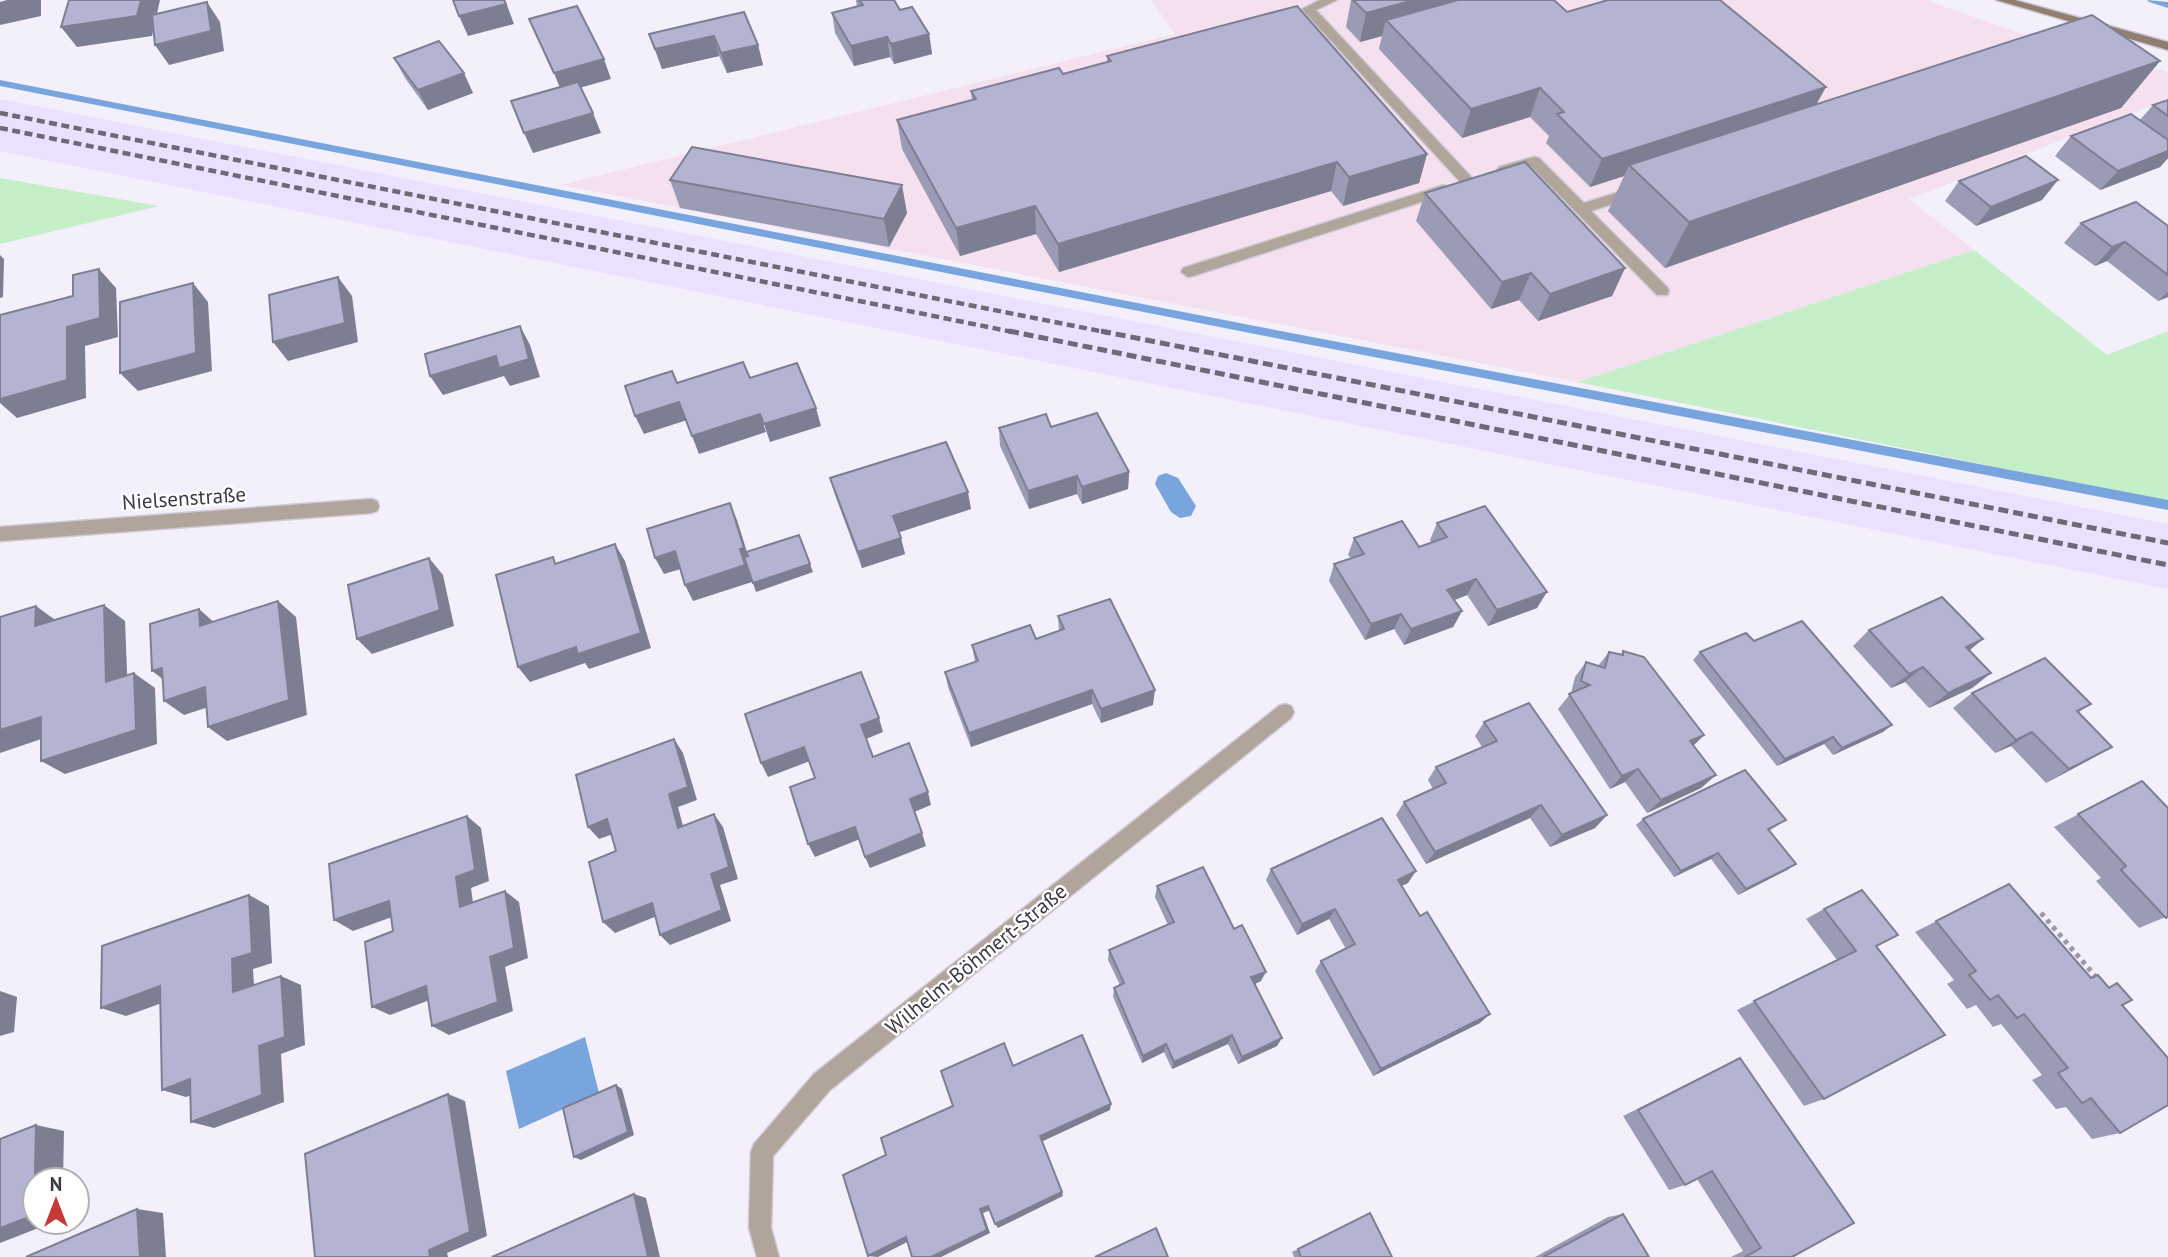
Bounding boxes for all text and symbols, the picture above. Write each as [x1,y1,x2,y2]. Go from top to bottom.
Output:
street label: Nielsenstraße [121,480,247,516]
street label: Wilhelm-Böhmert-Straße [880,878,1072,1040]
north arrow [21,1166,91,1236]
text: N [50,1172,62,1196]

